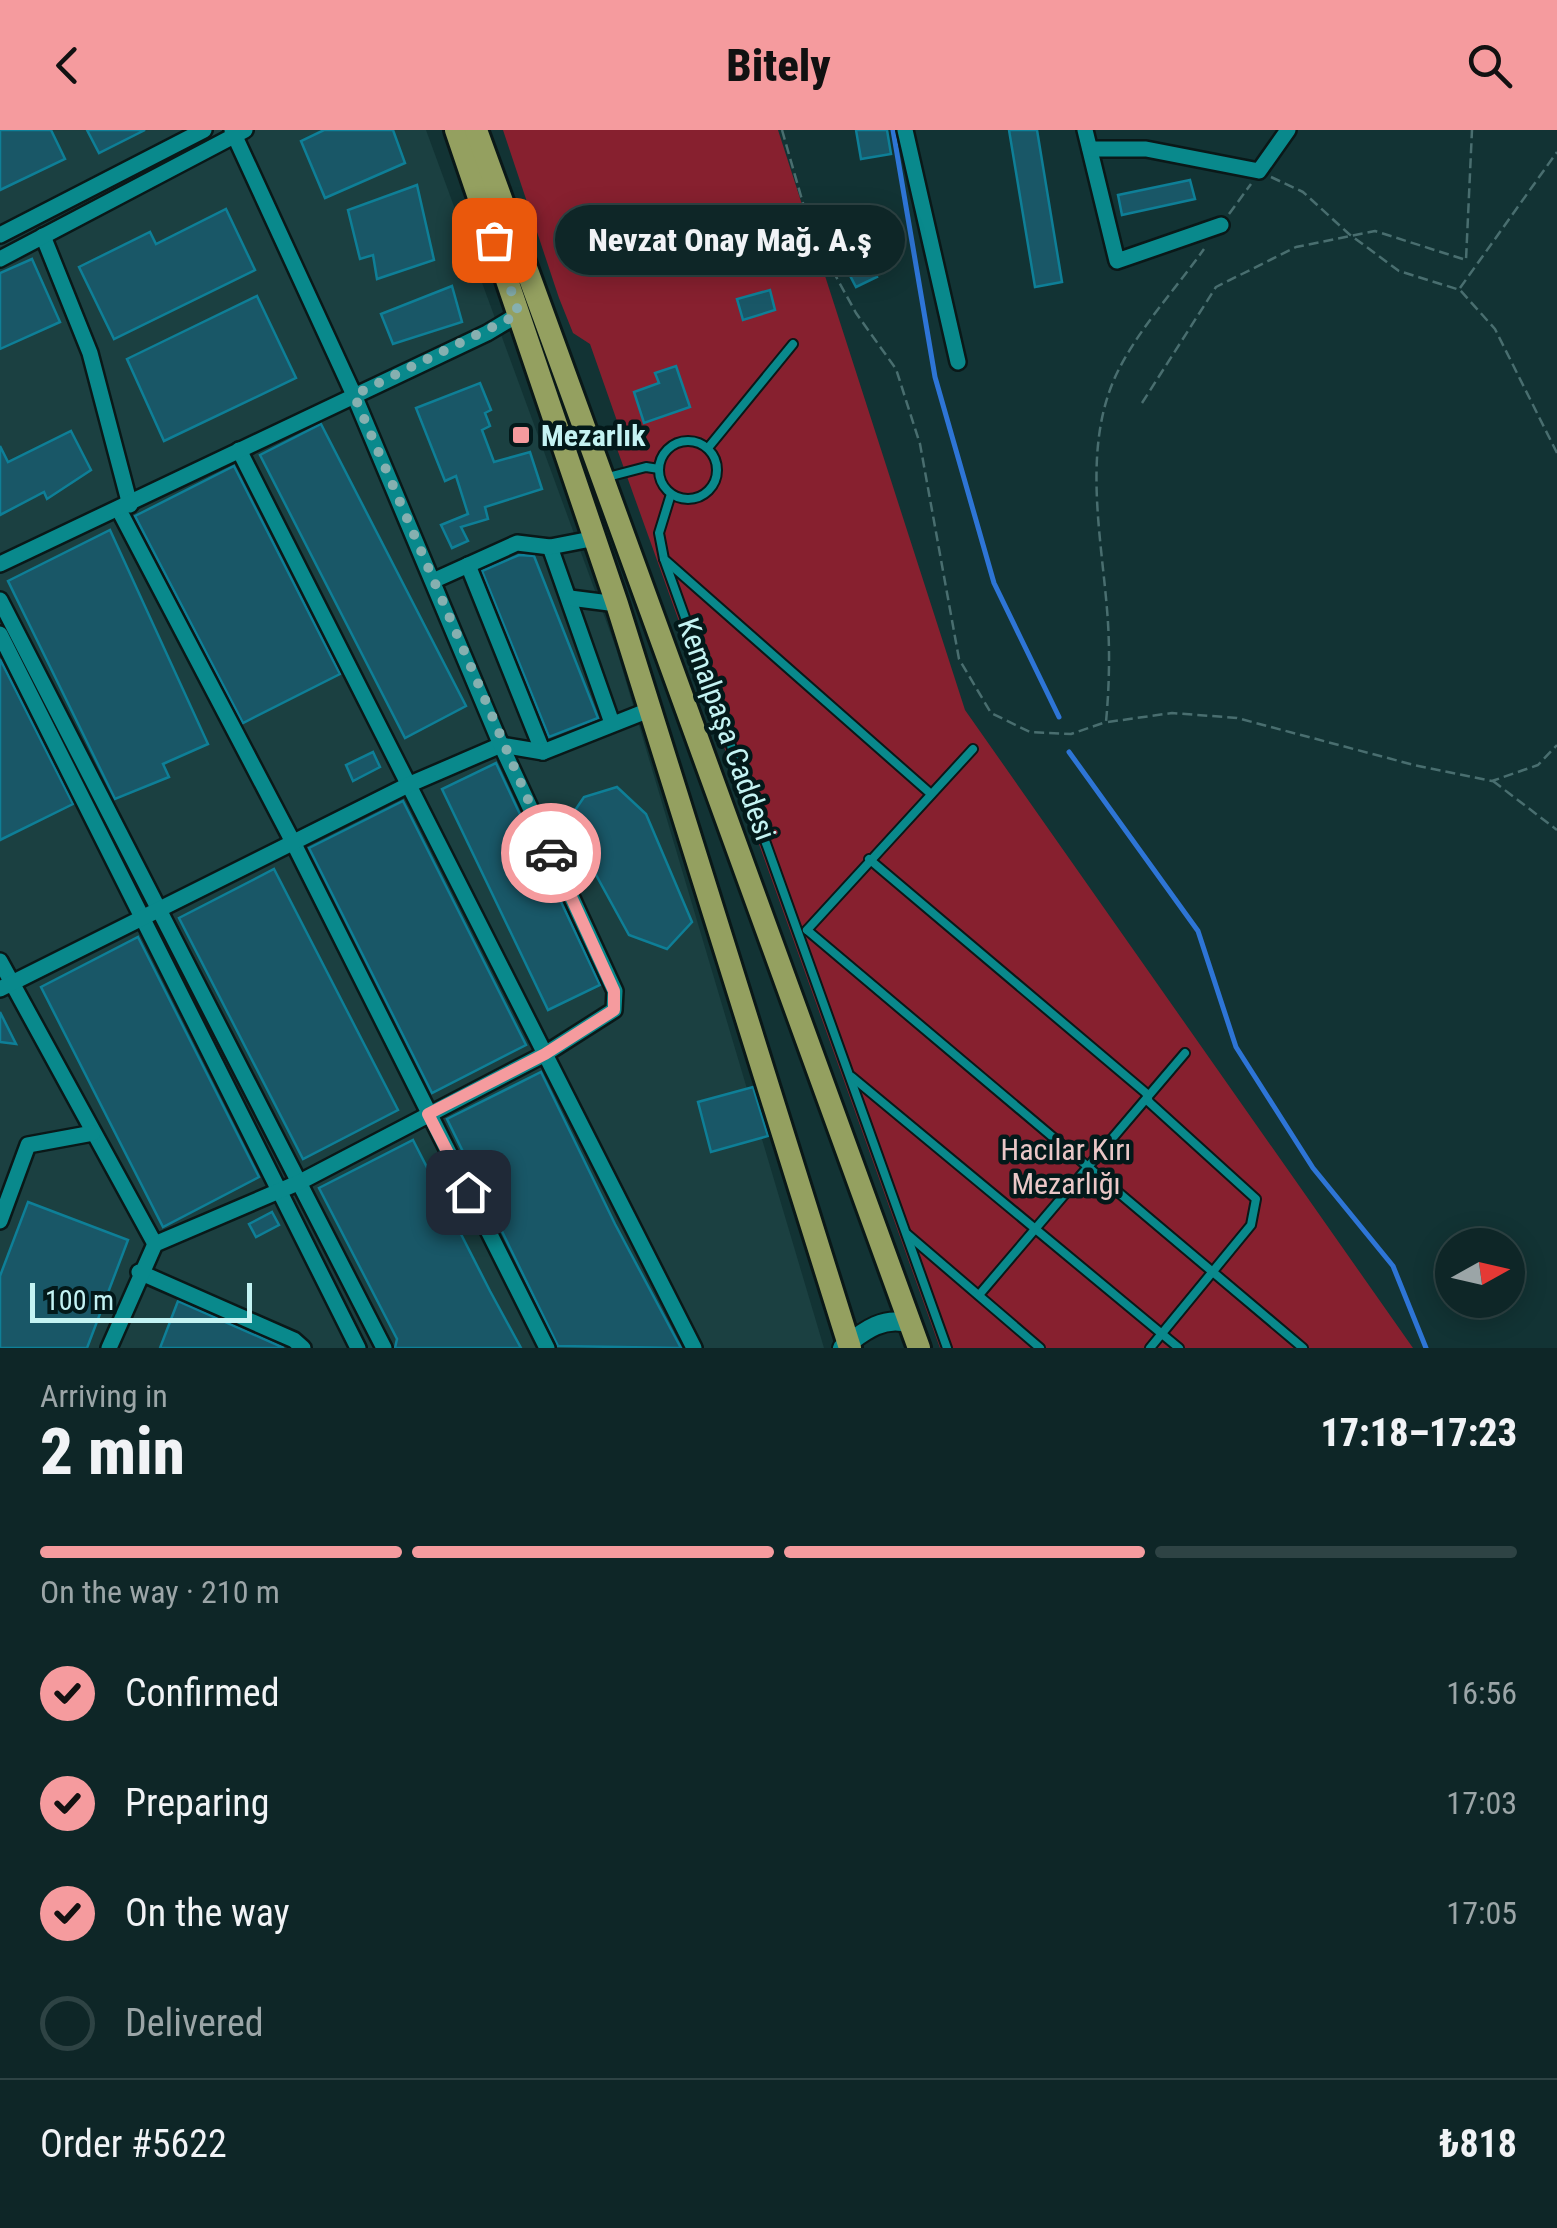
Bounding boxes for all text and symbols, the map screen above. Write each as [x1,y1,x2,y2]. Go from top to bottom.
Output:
icon: back [40,38,95,93]
icon: search [1462,38,1517,93]
text: Bitely [726,39,831,92]
pin [452,198,537,283]
callout: Nevzat Onay Mağ. A.ş [554,205,904,275]
icon: bag [467,213,522,268]
text: Nevzat Onay Mağ. A.ş [588,221,872,259]
place label: Mezarlık [541,418,646,453]
marker: Mezarlık [510,424,532,446]
street label: Kemalpaşa Caddesi [671,613,783,845]
courier [501,803,601,903]
icon: car [524,826,579,881]
park label: Hacılar Kırı Mezarlığı [1001,1132,1131,1201]
pin [426,1150,511,1235]
icon: home [441,1165,496,1220]
north arrow [1435,1228,1525,1318]
map controls [1435,1228,1525,1318]
scale bar [30,1278,252,1322]
text: 100 m [45,1284,114,1317]
text: Arriving in [40,1377,168,1415]
text: 17:18–17:23 [1320,1411,1517,1455]
text: 2 min [40,1414,185,1490]
text: On the way · 210 m [40,1573,280,1611]
icon: check [40,1666,95,1721]
text: Confirmed [125,1671,280,1715]
text: 16:56 [1446,1674,1517,1712]
icon: check [40,1776,95,1831]
text: Preparing [125,1781,270,1825]
text: 17:03 [1446,1784,1517,1822]
icon: check [40,1886,95,1941]
text: On the way [125,1891,290,1935]
text: 17:05 [1446,1894,1517,1932]
text: Delivered [125,2001,264,2045]
text: Order #5622 [40,2122,227,2166]
text: ₺818 [1439,2122,1517,2166]

